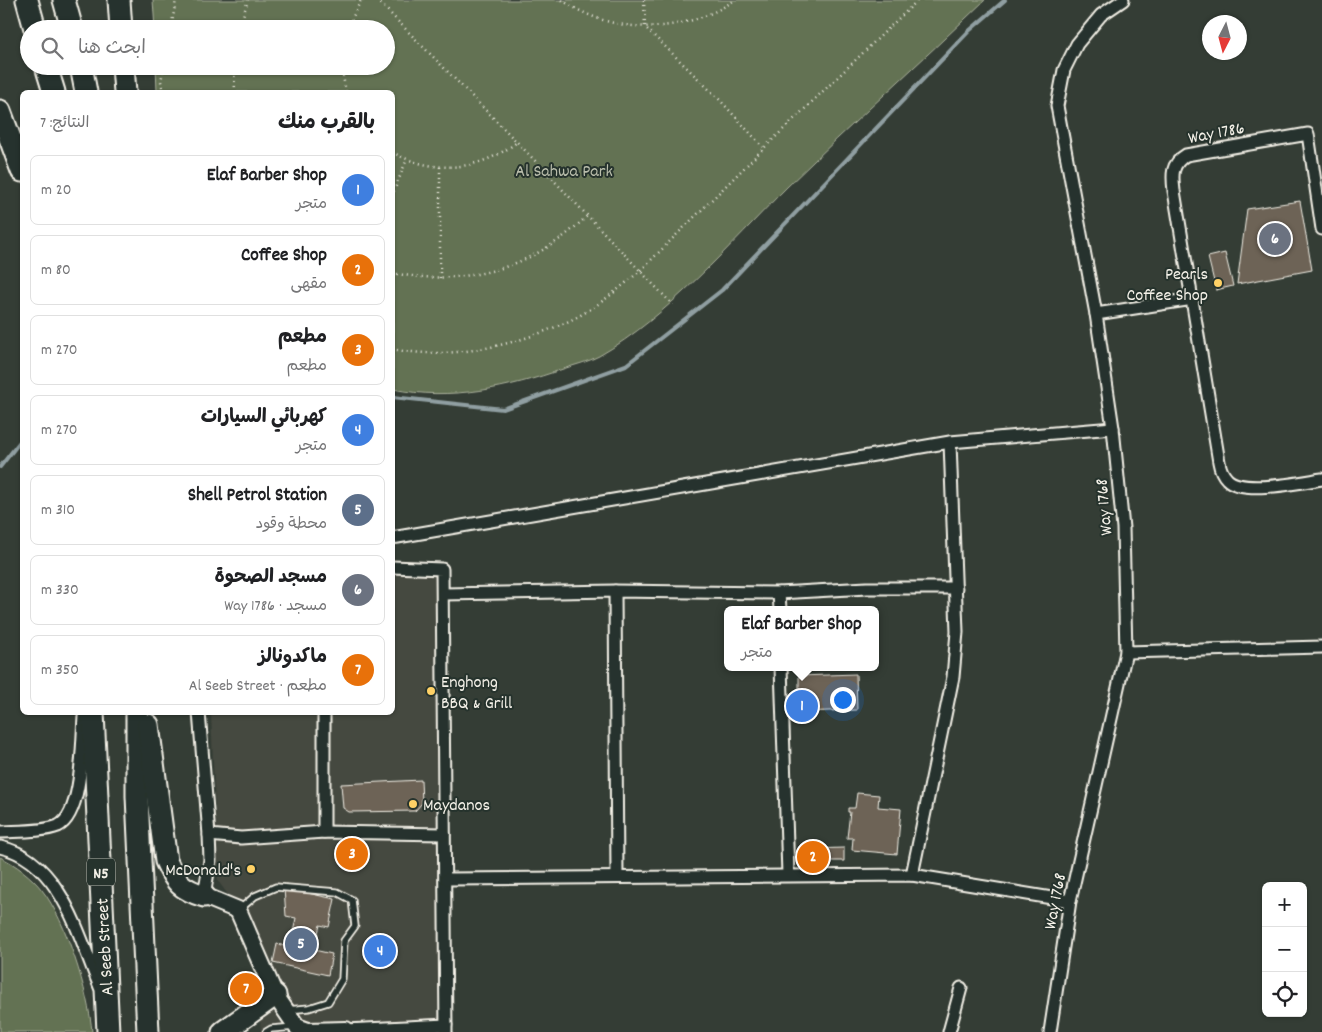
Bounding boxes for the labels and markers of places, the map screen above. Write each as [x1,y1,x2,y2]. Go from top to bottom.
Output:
pin: 6 [1259,220,1291,258]
place label: Pearls Coffee Shop [1126,263,1208,309]
marker: Pearls Coffee Shop [1212,277,1224,289]
place label: Enghong BBQ & Grill [441,671,513,717]
marker: Enghong BBQ & Grill [425,685,437,697]
pin: 1 [786,687,818,725]
place label: Maydanos [423,794,490,819]
marker: Maydanos [407,798,419,810]
pin: 3 [336,835,368,873]
pin: 2 [797,838,829,876]
place label: McDonald's [165,859,241,884]
marker: McDonald's [245,863,257,875]
pin: 5 [285,925,317,963]
pin: 4 [364,932,396,970]
pin: 7 [230,970,262,1008]

